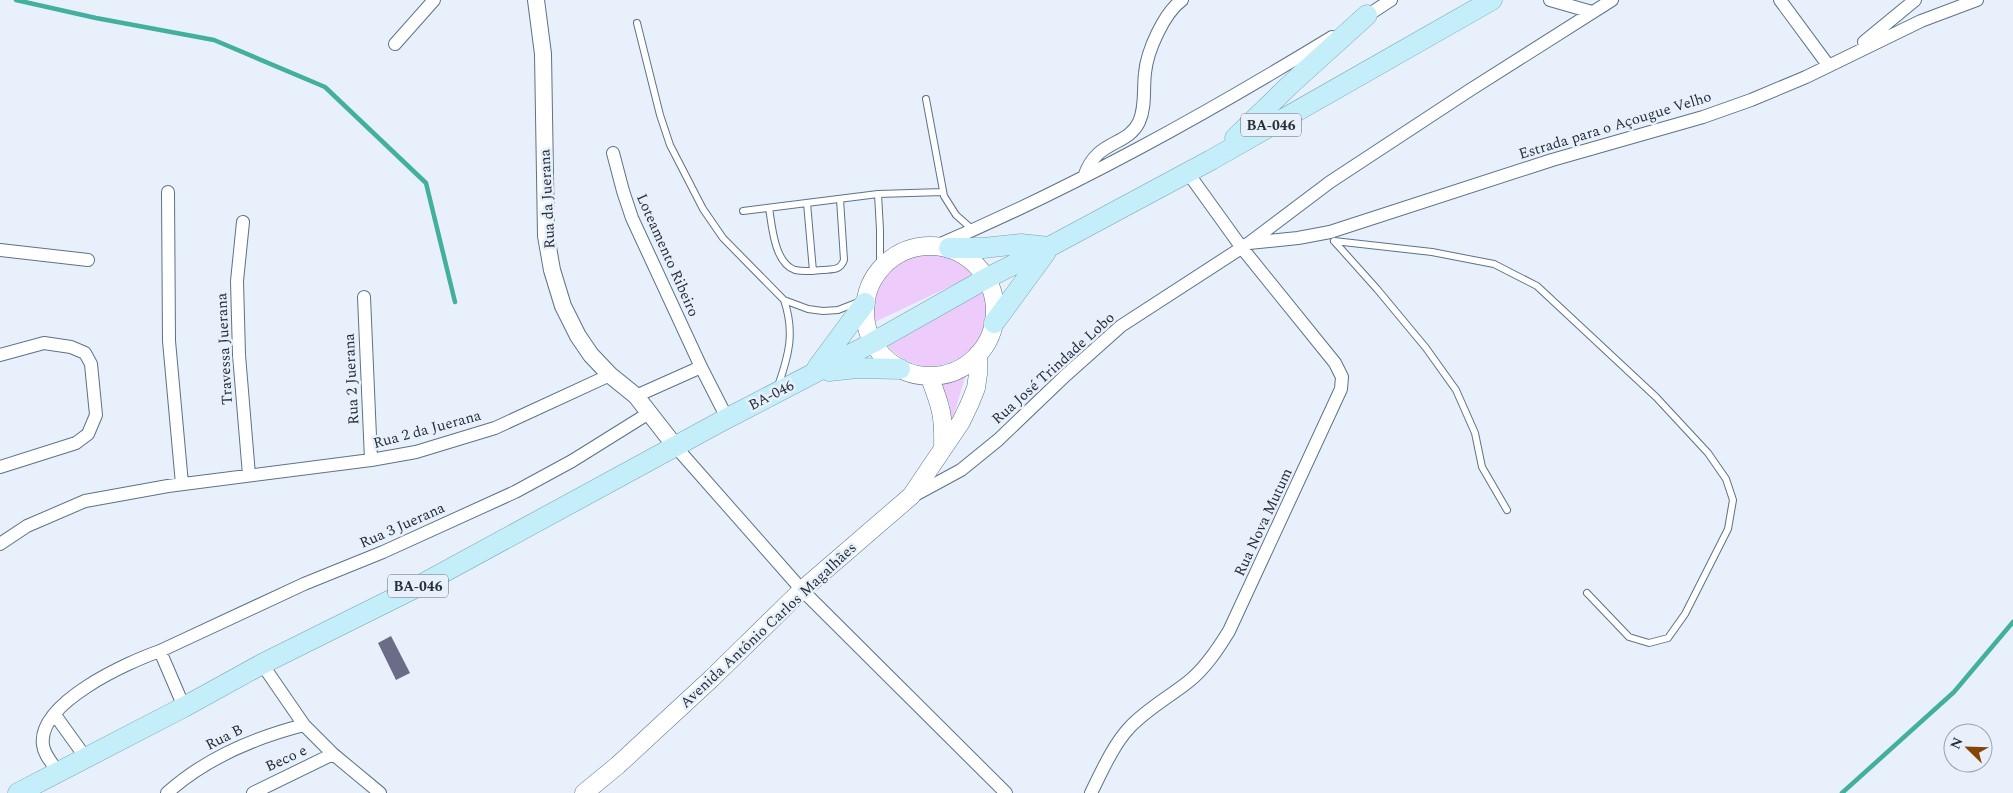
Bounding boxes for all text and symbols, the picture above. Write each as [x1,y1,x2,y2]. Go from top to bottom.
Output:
street label: Estrada para o Açougue Velho [1516,85,1714,166]
road number: BA-046 [1241,114,1301,136]
street label: Rua da Juerana [533,148,562,249]
street label: Loteamento Ribeiro [630,190,705,321]
street label: Travessa Juerana [210,292,239,406]
street label: Rua José Trindade Lobo [987,307,1120,430]
street label: Rua 2 Juerana [338,332,365,425]
street label: BA-046 [744,374,798,417]
street label: Rua 2 da Juerana [371,404,484,455]
street label: Rua Nova Mutum [1228,464,1299,580]
street label: Rua 3 Juerana [356,496,449,555]
street label: Avenida Antônio Carlos Magalhães [675,537,862,714]
road number: BA-046 [388,574,448,598]
street label: Rua B [201,718,247,757]
north arrow [1943,723,1993,773]
text: N [1945,734,1968,752]
street label: Beco e [262,739,311,778]

